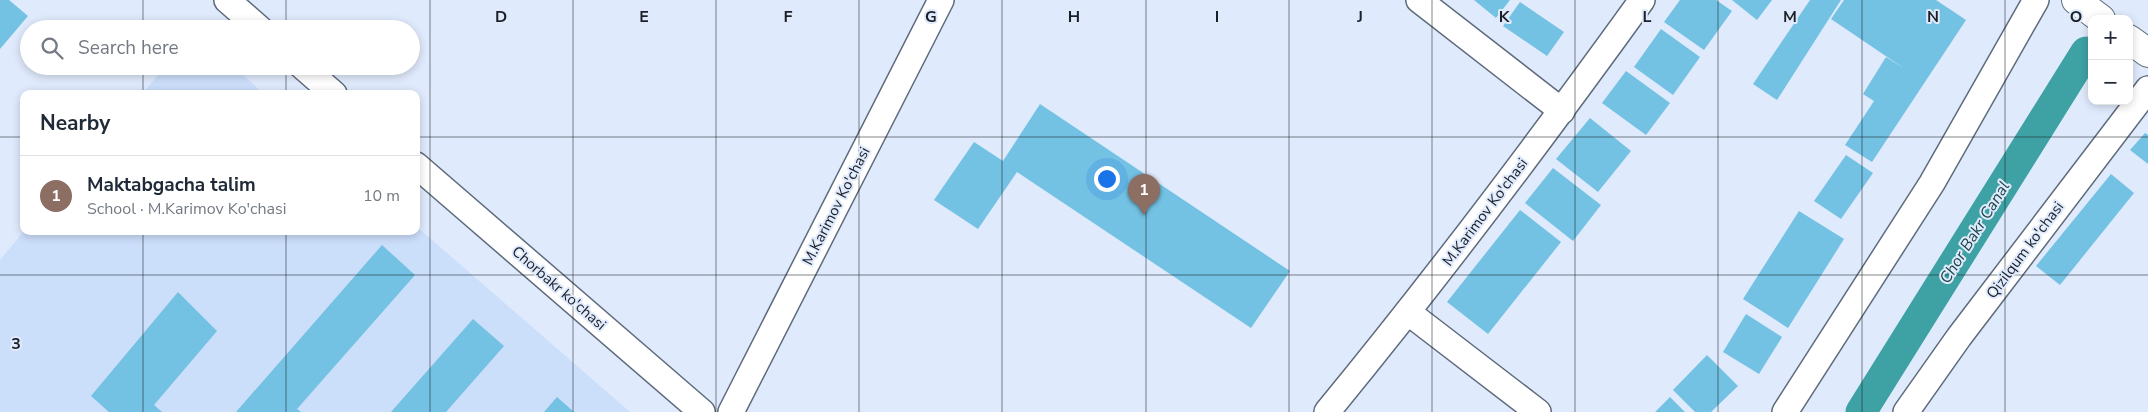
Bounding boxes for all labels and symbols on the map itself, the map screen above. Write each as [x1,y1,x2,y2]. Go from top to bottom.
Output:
text: D [495,6,507,28]
text: E [639,6,649,28]
text: F [784,6,793,28]
text: G [925,6,937,28]
text: H [1068,6,1080,28]
text: I [1215,6,1219,28]
text: J [1356,6,1363,28]
text: K [1499,6,1511,28]
text: L [1643,6,1652,28]
text: M [1783,6,1797,28]
text: N [1927,6,1939,28]
text: O [2070,6,2082,28]
street label: M.Karimov Ko'chasi [798,144,874,268]
street label: M.Karimov Ko'chasi [1438,154,1532,270]
your location [1094,166,1120,192]
pin: 1 [1128,174,1160,215]
water label: Chor Bakr Canal [1935,177,2015,288]
street label: Qizilqum ko'chasi [1982,197,2068,303]
street label: Chorbakr ko'chasi [508,241,610,335]
text: 3 [11,333,21,355]

